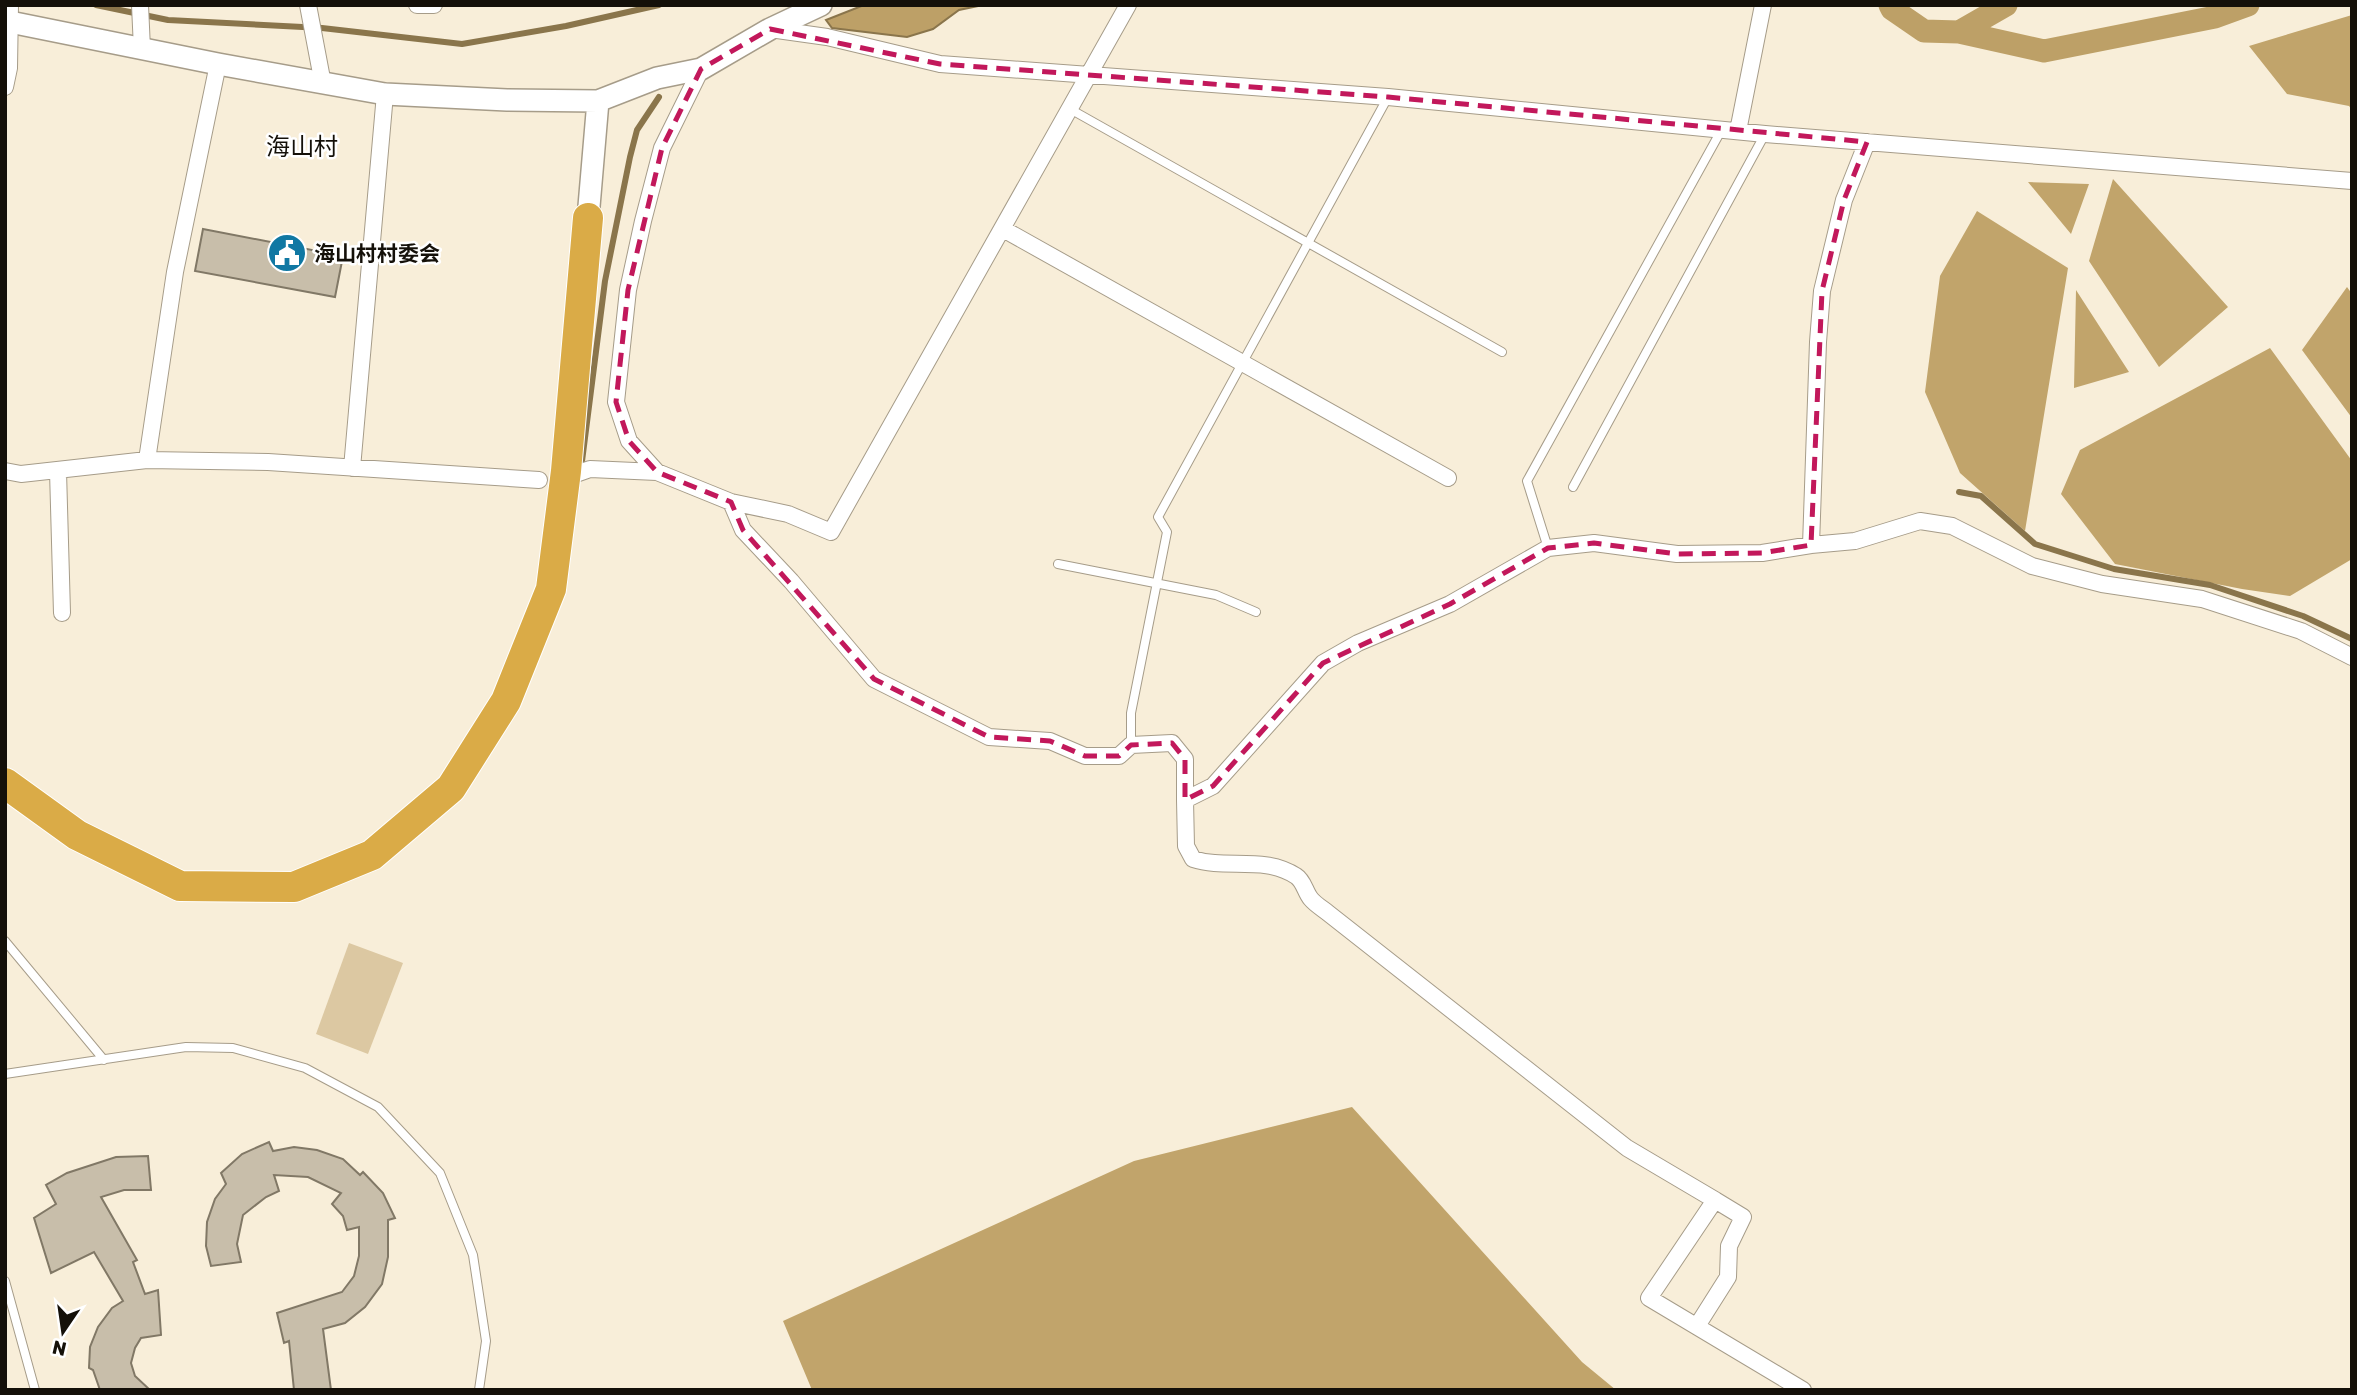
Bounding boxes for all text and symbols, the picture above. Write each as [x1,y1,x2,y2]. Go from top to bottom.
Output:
district label: 海山村 [266,133,338,161]
public building icon: 海山村村委会 [266,232,308,274]
place label: 海山村村委会 [314,241,440,266]
north arrow [28,1297,98,1367]
text: N [50,1335,69,1361]

